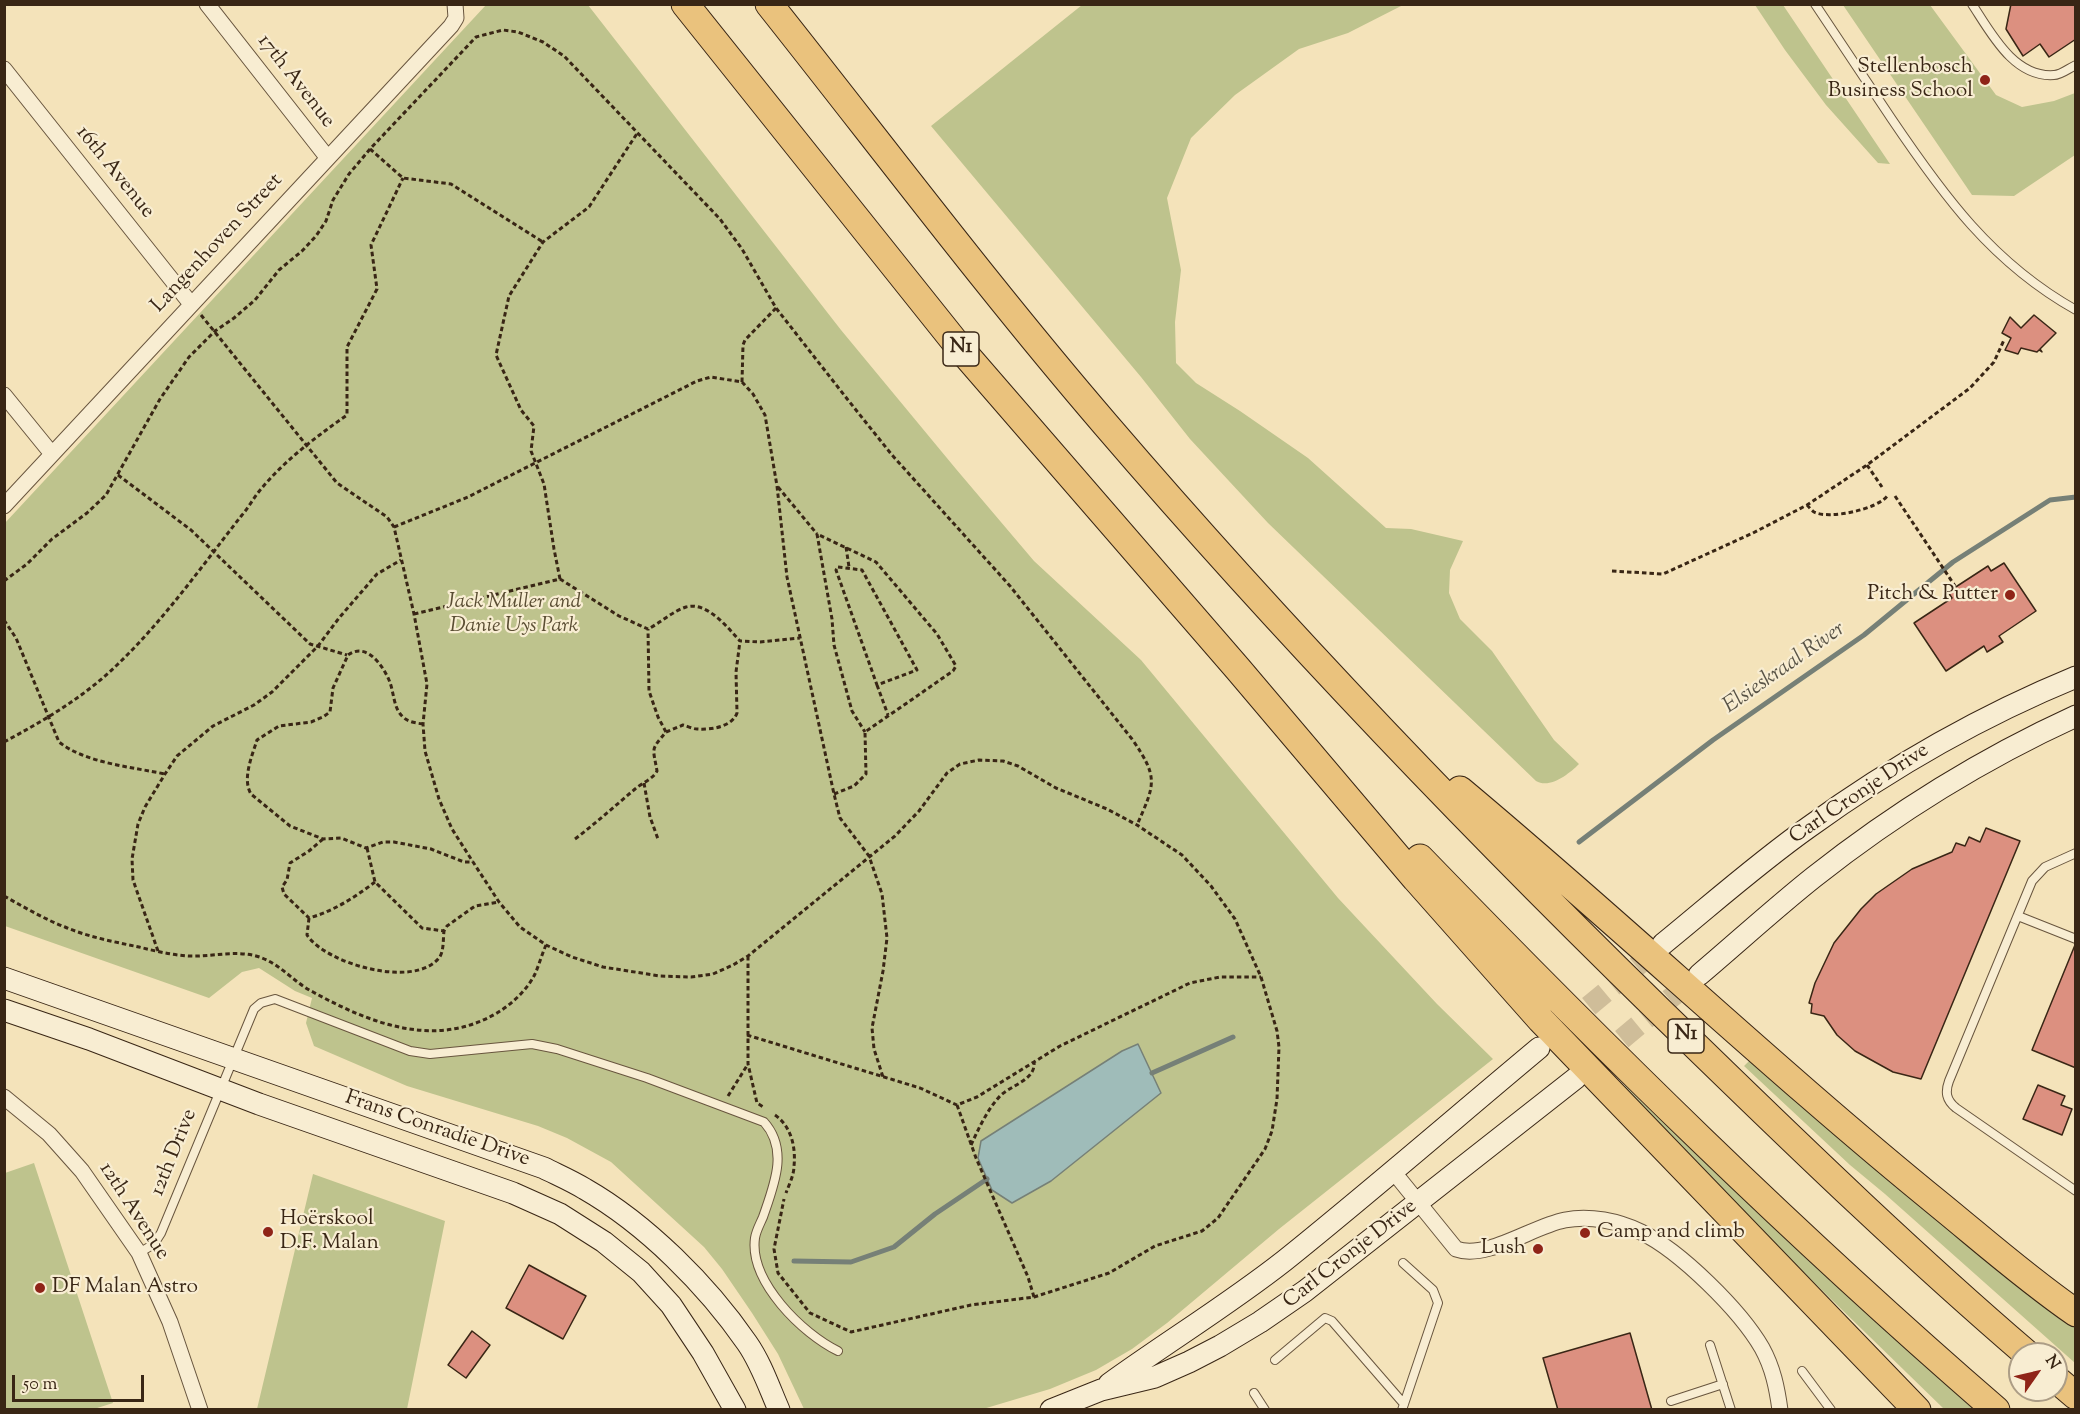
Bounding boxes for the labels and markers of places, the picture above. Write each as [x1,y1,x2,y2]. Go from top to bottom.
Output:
place label: Stellenbosch Business School [1828,55,1973,105]
marker: Stellenbosch Business School [1978,73,1992,87]
place label: Pitch & Putter [1867,582,1998,608]
marker: Pitch & Putter [2003,588,2017,602]
place label: Hoërskool D.F. Malan [280,1207,379,1257]
place label: Camp and climb [1597,1220,1745,1246]
marker: Hoërskool D.F. Malan [261,1225,275,1239]
marker: Camp and climb [1578,1226,1592,1240]
place label: Lush [1481,1236,1526,1262]
marker: Lush [1531,1242,1545,1256]
place label: DF Malan Astro [52,1275,198,1301]
marker: DF Malan Astro [33,1281,47,1295]

